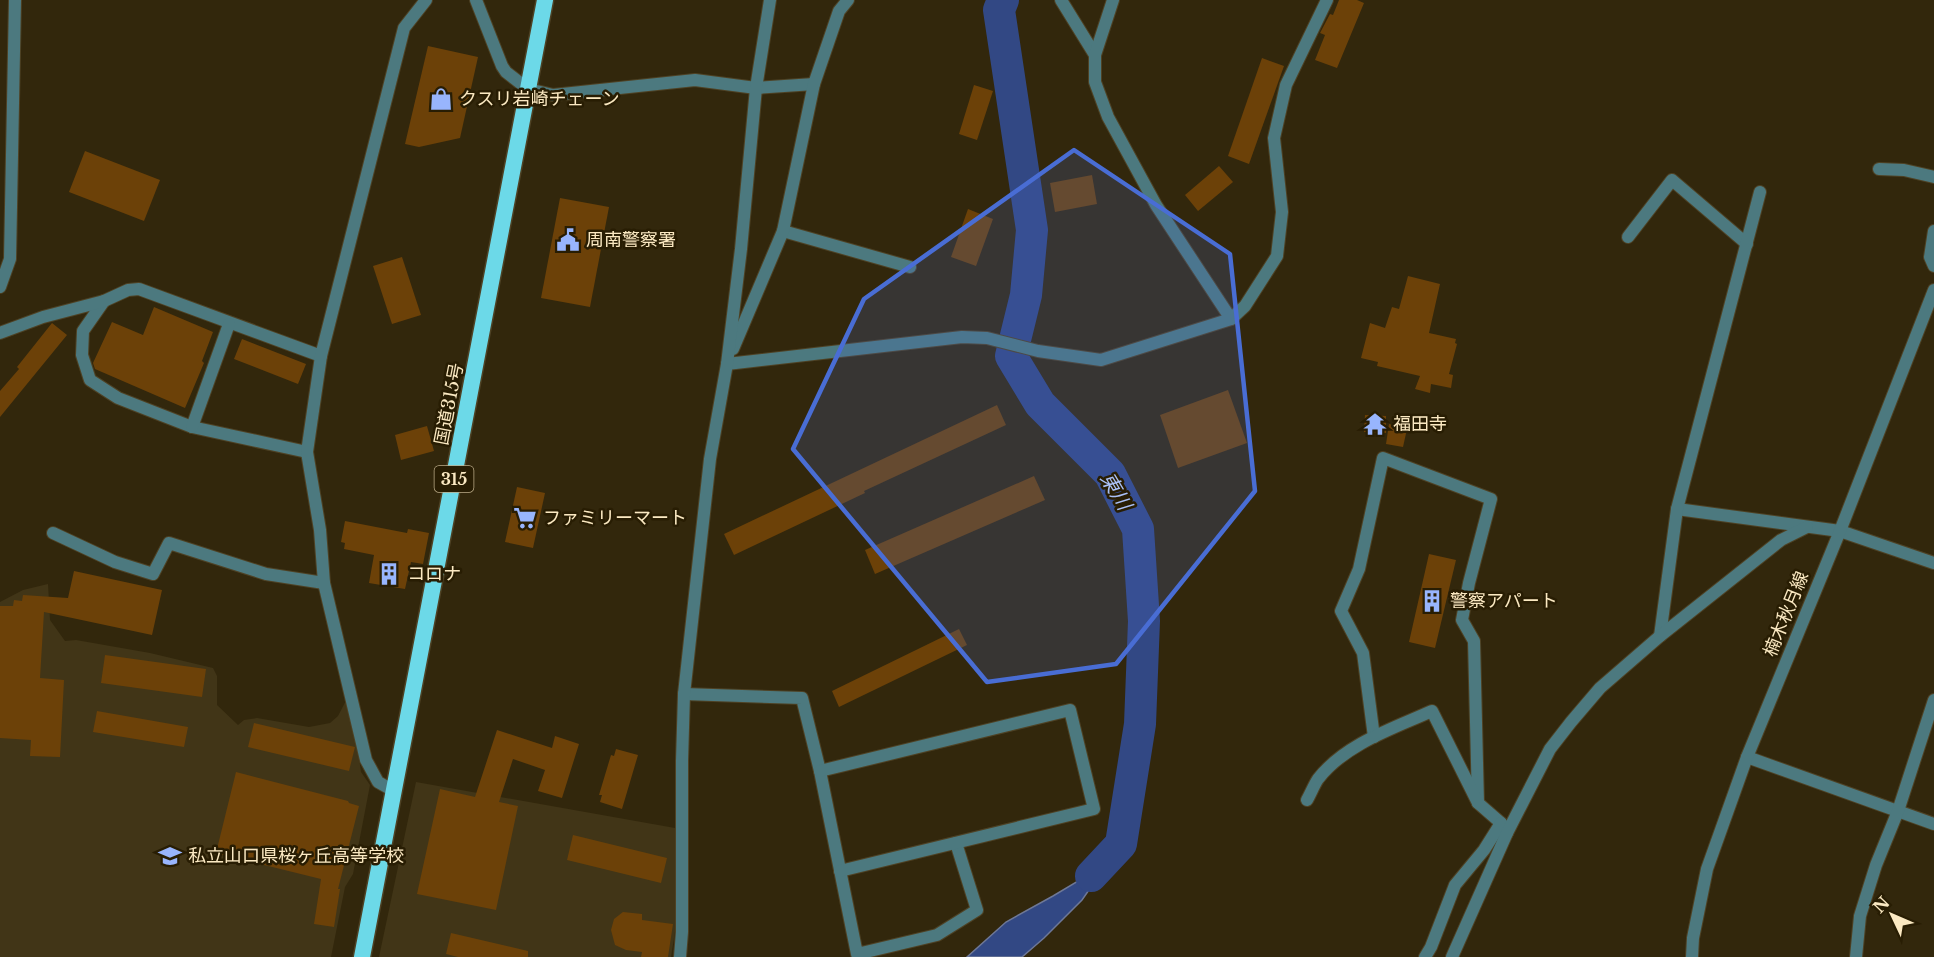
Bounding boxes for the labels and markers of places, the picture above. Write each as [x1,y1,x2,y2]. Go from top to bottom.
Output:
shop icon: クスリ岩崎チェーン [428,86,454,112]
place label: クスリ岩崎チェーン [459,88,620,110]
public building icon: 周南警察署 [555,227,581,253]
place label: 周南警察署 [586,229,676,251]
temple icon: 福田寺 [1362,411,1388,437]
place label: 福田寺 [1393,413,1447,435]
supermarket icon: ファミリーマート [512,505,538,531]
place label: ファミリーマート [543,507,687,529]
building icon: コロナ [376,561,402,587]
place label: コロナ [407,563,461,585]
building icon: 警察アパート [1419,588,1445,614]
place label: 警察アパート [1450,590,1558,612]
school or university icon: 私立山口県桜ヶ丘高等学校 [157,843,183,869]
place label: 私立山口県桜ヶ丘高等学校 [188,845,404,867]

